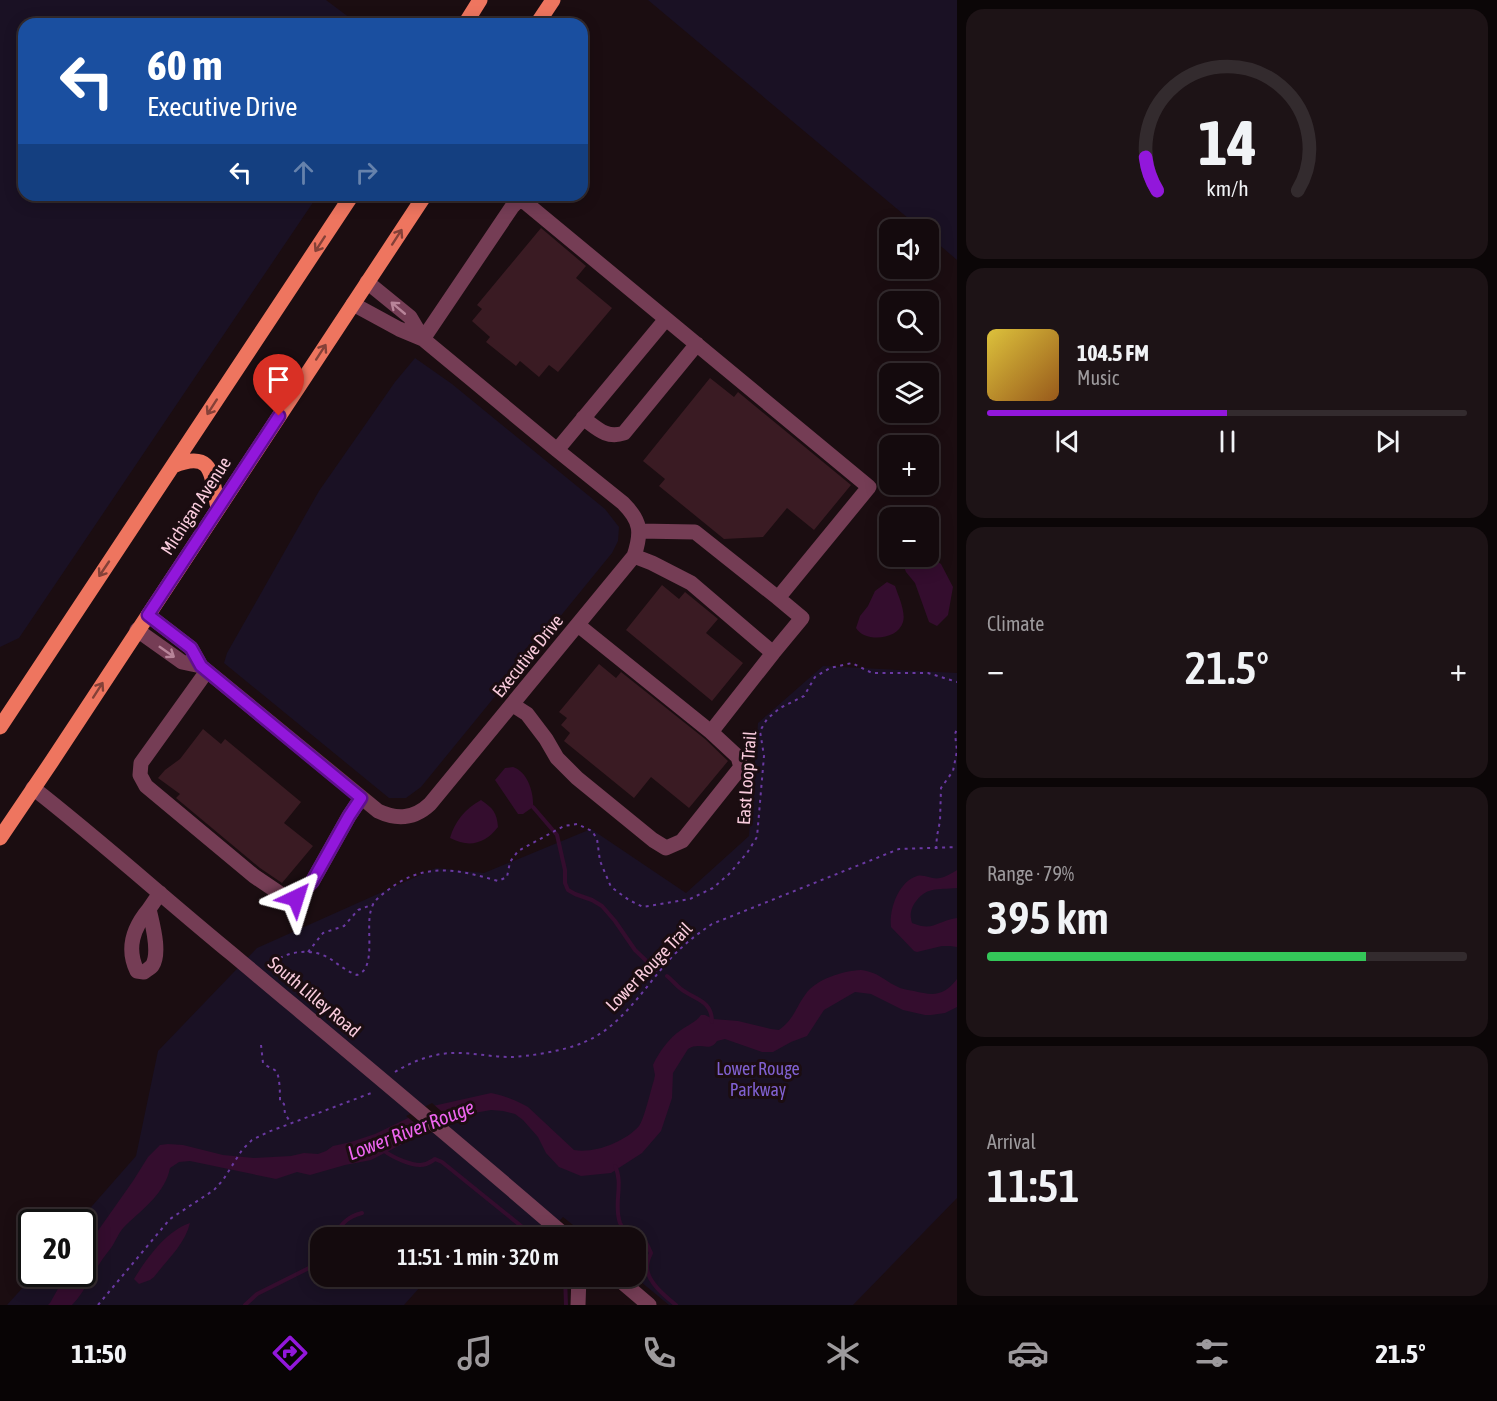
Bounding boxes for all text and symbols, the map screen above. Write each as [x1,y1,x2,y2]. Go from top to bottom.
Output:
text: 60 m [147,41,222,89]
icon: left [48,42,126,120]
text: Executive Drive [147,91,298,122]
text: 14 [1198,107,1256,178]
icon: left [224,156,257,189]
icon: ahead [287,156,320,189]
icon: right [350,156,383,189]
text: km/h [1206,176,1248,201]
map controls [879,219,939,567]
button: sound [879,219,939,279]
one-way arrow [391,229,403,246]
one-way arrow [313,235,325,252]
button: search [879,291,939,351]
one-way arrow [390,301,406,314]
text: 104.5 FM [1077,340,1149,366]
one-way arrow [316,344,328,361]
pin [253,354,304,416]
icon: arrive [262,363,295,396]
button: layers [879,363,939,423]
text: Music [1077,366,1119,389]
one-way arrow [206,398,218,414]
icon: previous [1051,425,1084,458]
icon: pause [1211,425,1244,458]
icon: next [1371,425,1404,458]
button: + [879,435,939,495]
street label: Michigan Avenue [156,453,235,559]
button: − [879,507,939,567]
one-way arrow [98,560,110,577]
street label: Executive Drive [488,610,567,701]
text: Climate [987,612,1044,635]
text: 21.5° [1185,642,1269,694]
one-way arrow [159,646,175,658]
text: − [987,650,1004,688]
text: + [1450,650,1467,688]
one-way arrow [92,682,104,699]
street label: East Loop Trail [733,730,760,826]
text: Range · 79% [987,862,1074,885]
position arrow [264,866,328,930]
text: 395 km [987,892,1109,944]
street label: Lower Rouge Trail [601,918,696,1015]
street label: South Lilley Road [264,952,365,1041]
park label: Lower Rouge Parkway [716,1058,800,1100]
water label: Lower River Rouge [344,1095,477,1164]
text: Arrival [987,1130,1036,1153]
text: 11:51 [987,1160,1080,1212]
speed limit sign: 20 [18,1209,96,1287]
text: 11:51 · 1 min · 320 m [397,1244,559,1270]
icon: directions [269,1332,311,1374]
icon: music [454,1332,496,1374]
icon: phone [638,1332,680,1374]
icon: climate [822,1332,864,1374]
icon: car [1007,1332,1049,1374]
icon: filters [1191,1332,1233,1374]
text: 11:50 [71,1338,127,1369]
text: 21.5° [1375,1338,1426,1369]

